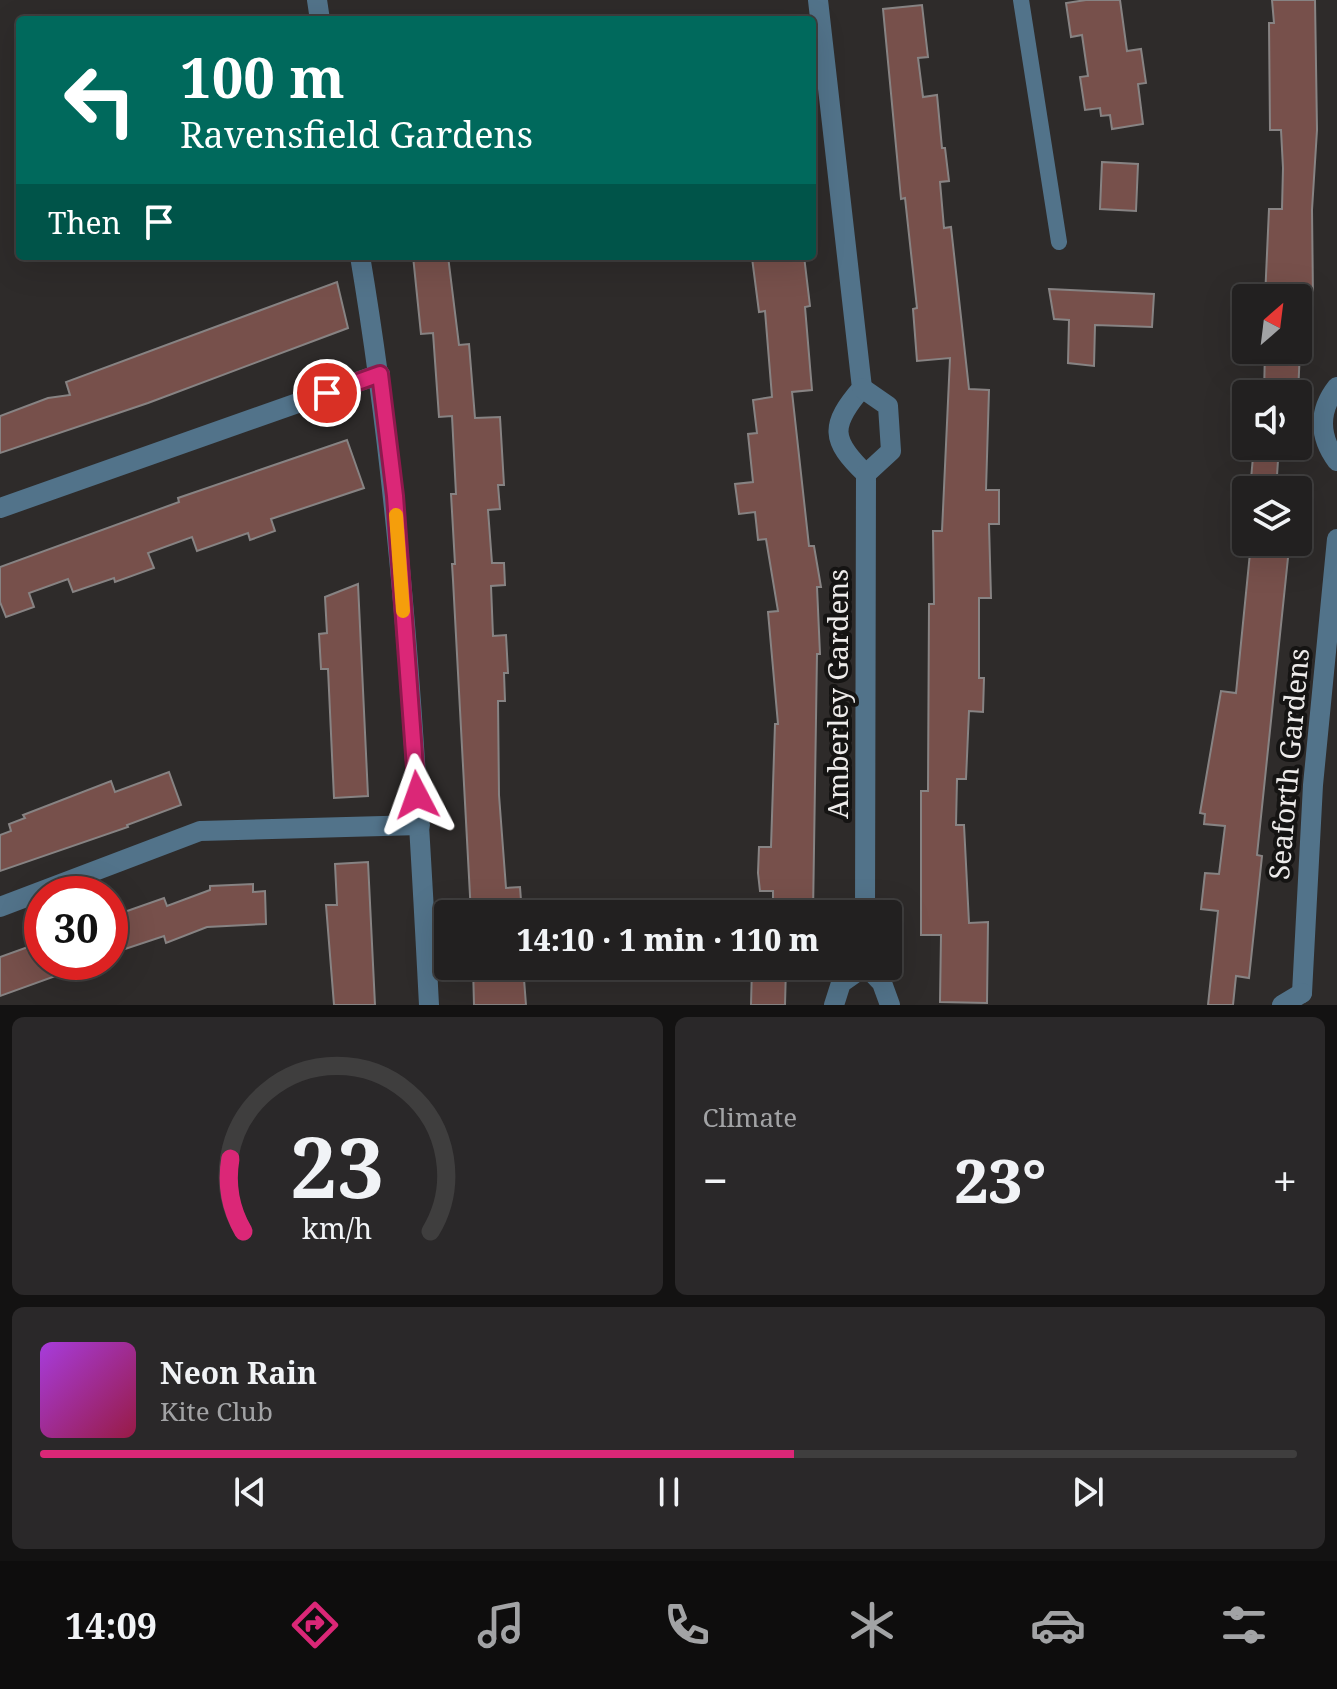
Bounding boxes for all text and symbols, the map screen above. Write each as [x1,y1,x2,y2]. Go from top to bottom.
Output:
text: 100 m [180,38,345,114]
icon: left [48,48,152,152]
text: Ravensfield Gardens [180,110,533,159]
icon: arrive [137,200,181,244]
text: Then [48,202,121,243]
north arrow [1232,284,1312,364]
map controls [1232,284,1312,556]
pin [293,359,361,427]
icon: arrive [305,371,349,415]
button: sound [1232,380,1312,460]
button: layers [1232,476,1312,556]
street label: Amberley Gardens [818,569,856,819]
street label: Seaforth Gardens [1259,647,1317,881]
position arrow [375,753,459,837]
speed limit sign: 30 [24,876,128,980]
text: 14:10 · 1 min · 110 m [517,919,819,960]
text: Climate [703,1099,797,1135]
text: 23 [290,1109,384,1222]
text: 23° [954,1139,1046,1221]
text: − [703,1150,728,1210]
text: + [1272,1150,1297,1210]
text: km/h [302,1208,372,1247]
text: Neon Rain [160,1352,317,1393]
text: Kite Club [160,1393,273,1429]
icon: previous [228,1470,272,1514]
icon: pause [647,1470,691,1514]
icon: next [1066,1470,1110,1514]
icon: directions [287,1597,343,1653]
icon: music [473,1597,529,1653]
icon: phone [659,1597,715,1653]
icon: climate [844,1597,900,1653]
icon: car [1030,1597,1086,1653]
icon: filters [1216,1597,1272,1653]
text: 14:09 [65,1601,157,1650]

